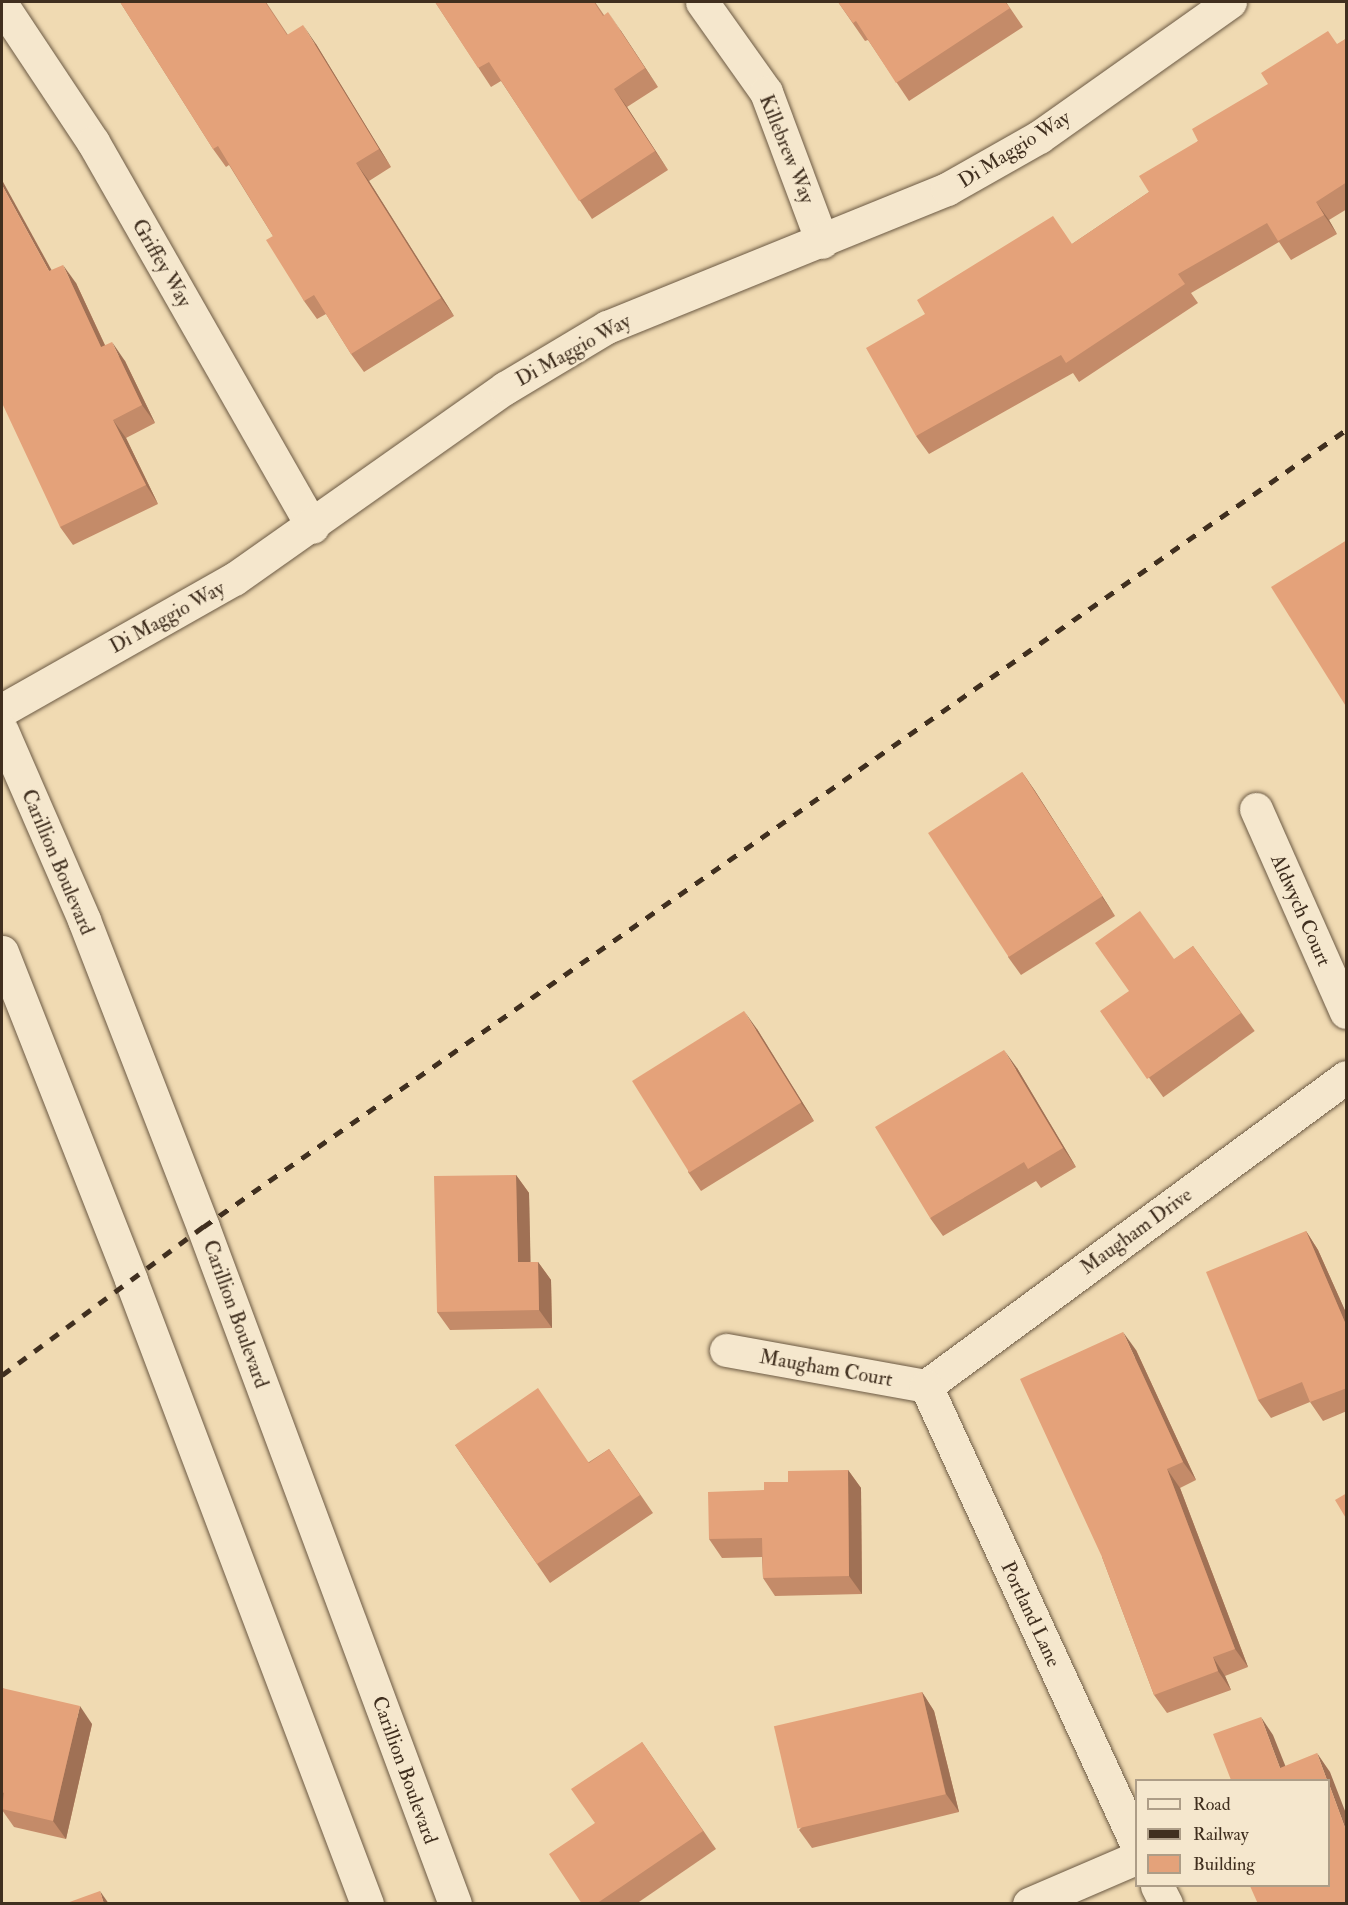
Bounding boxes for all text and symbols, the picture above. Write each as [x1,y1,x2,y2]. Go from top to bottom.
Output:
street label: Killebrew Way [754,91,820,207]
street label: Di Maggio Way [954,105,1074,193]
street label: Griffey Way [127,215,197,311]
street label: Di Maggio Way [511,309,635,391]
street label: Di Maggio Way [105,576,229,658]
street label: Carillion Boulevard [17,786,99,938]
street label: Aldwych Court [1266,850,1336,970]
street label: Maugham Drive [1076,1183,1196,1279]
street label: Carillion Boulevard [198,1237,274,1391]
street label: Maugham Court [758,1344,894,1392]
street label: Portland Lane [996,1557,1066,1671]
street label: Carillion Boulevard [367,1693,443,1847]
legend [1135,1779,1330,1887]
text: Road [1193,1793,1231,1816]
text: Railway [1193,1823,1249,1846]
text: Building [1193,1853,1255,1876]

